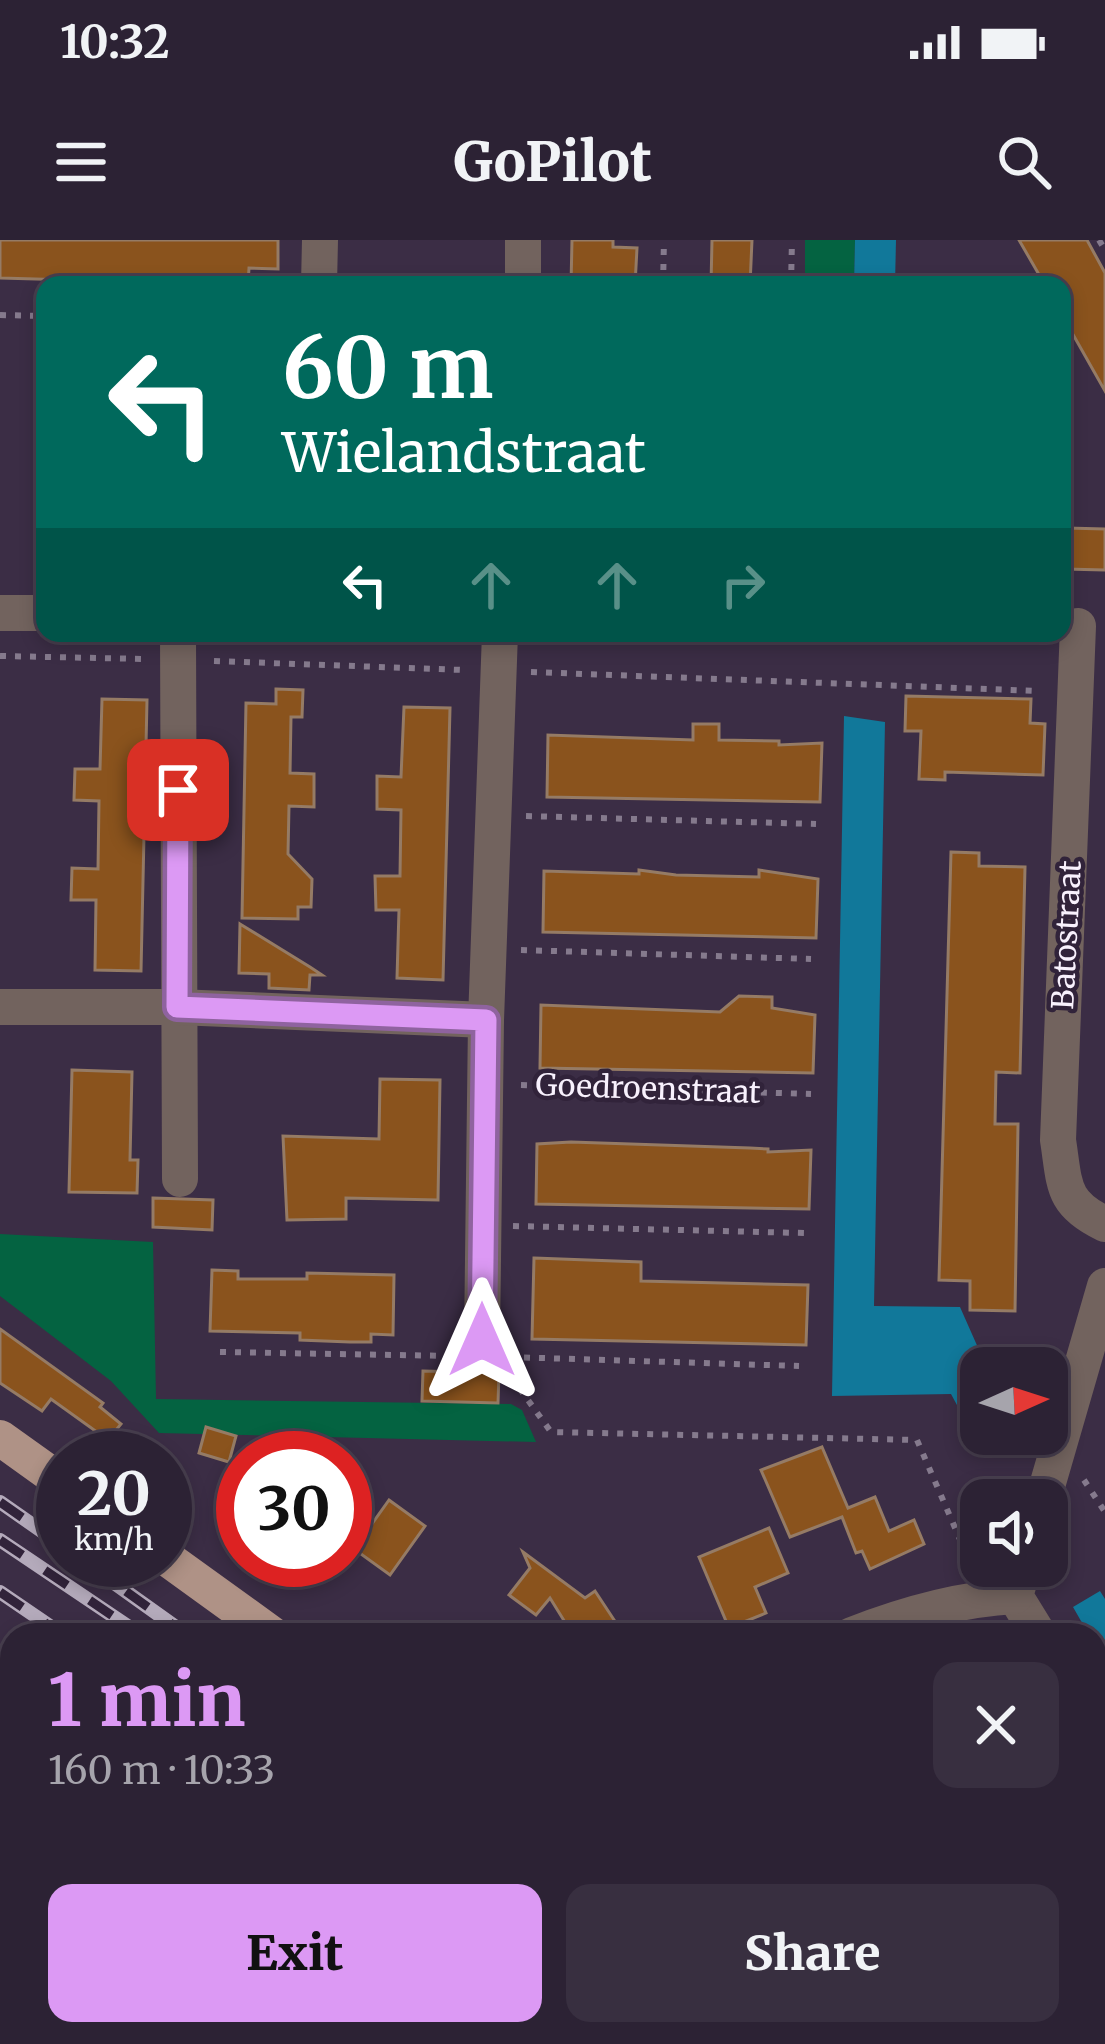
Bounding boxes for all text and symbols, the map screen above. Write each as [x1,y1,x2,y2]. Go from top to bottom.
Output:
text: 10:32 [60,14,170,70]
text: GoPilot [453,128,652,196]
icon: menu [48,129,114,195]
icon: search [991,129,1057,195]
text: 60 m [282,315,493,421]
icon: left [84,324,240,480]
text: Wielandstraat [282,419,646,487]
icon: left [332,552,398,618]
icon: ahead [458,552,524,618]
icon: ahead [584,552,650,618]
icon: right [710,552,776,618]
pin [127,739,229,841]
icon: arrive [145,757,211,823]
street label: Batostraat [1043,859,1089,1010]
street label: Goedroenstraat [535,1065,762,1111]
position arrow [419,1277,545,1403]
north arrow [960,1347,1068,1455]
map controls [960,1347,1068,1587]
speed limit sign: 30 [216,1431,372,1587]
text: 20 [77,1456,151,1531]
button: sound [960,1479,1068,1587]
text: km/h [74,1520,154,1558]
text: 1 min [48,1655,245,1746]
button: close [933,1662,1059,1788]
text: 160 m · 10:33 [48,1746,275,1795]
button: Exit [48,1884,542,2022]
button: Share [566,1884,1059,2022]

